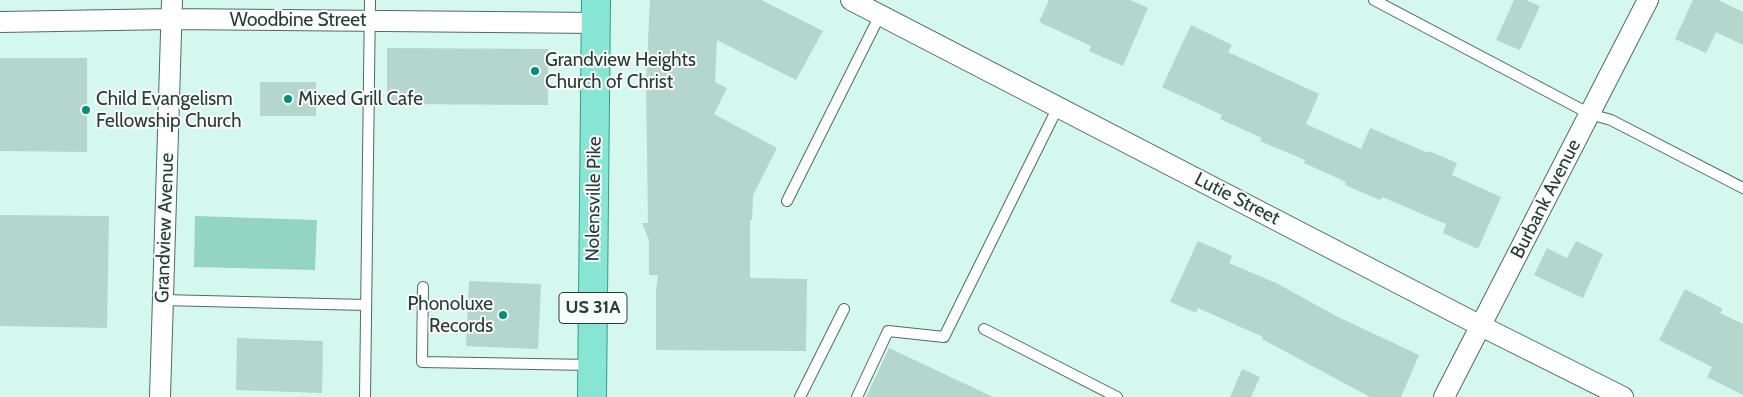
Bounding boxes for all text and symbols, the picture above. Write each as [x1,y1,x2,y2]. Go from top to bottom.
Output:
street label: Woodbine Street [230,9,366,31]
place label: Grandview Heights Church of Christ [545,49,696,93]
marker: Grandview Heights Church of Christ [529,65,541,77]
place label: Child Evangelism Fellowship Church [96,88,242,132]
place label: Mixed Grill Cafe [298,88,423,110]
marker: Mixed Grill Cafe [282,93,294,105]
marker: Child Evangelism Fellowship Church [80,104,92,116]
street label: Nolensville Pike [582,136,606,262]
street label: Burbank Avenue [1506,136,1586,262]
street label: Grandview Avenue [151,153,179,303]
street label: Lutie Street [1191,168,1283,230]
road number: US 31A [559,292,627,324]
place label: Phonoluxe Records [408,293,493,337]
marker: Phonoluxe Records [497,309,509,321]

